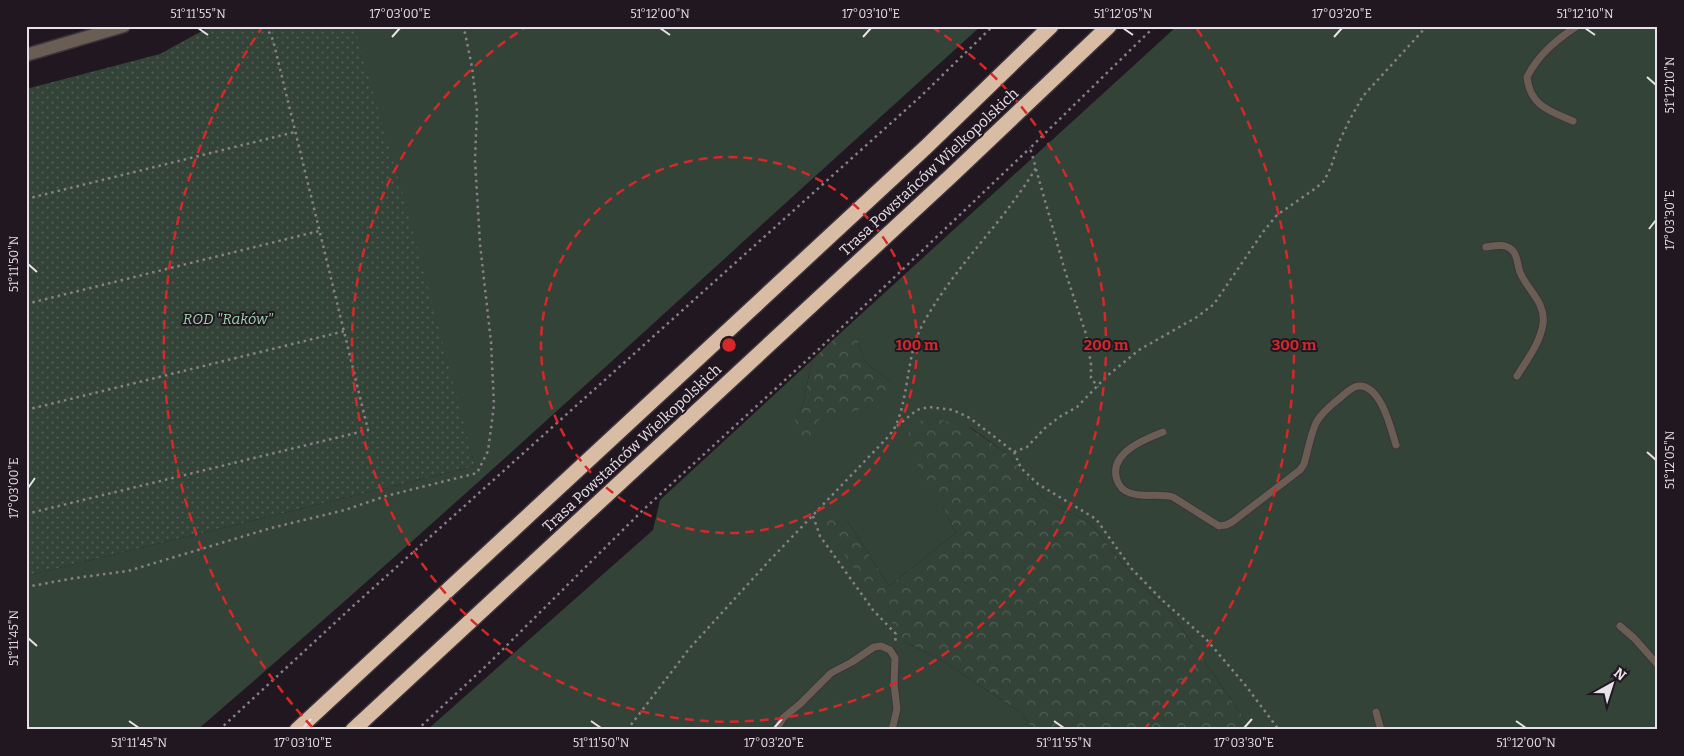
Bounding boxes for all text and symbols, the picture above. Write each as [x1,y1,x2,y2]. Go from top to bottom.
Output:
text: 51°11'55"N [170,7,226,21]
text: 17°03'00"E [370,7,430,21]
text: 51°12'00"N [630,7,690,21]
text: 17°03'10"E [842,7,900,21]
text: 51°12'05"N [1094,7,1153,21]
text: 17°03'20"E [1312,7,1372,21]
text: 51°12'10"N [1557,7,1614,21]
text: 51°12'10"N [1663,56,1677,113]
street label: Trasa Powstańców Wielkopolskich [836,84,1022,260]
text: 17°03'30"E [1663,190,1677,250]
text: 51°11'50"N [7,235,21,292]
park label: ROD "Raków" [183,310,274,328]
centre of rings [720,336,738,354]
text: 100 m [896,336,939,354]
text: 200 m [1084,336,1129,354]
text: 300 m [1272,336,1317,354]
street label: Trasa Powstańców Wielkopolskich [539,360,725,536]
text: 51°12'05"N [1663,430,1677,489]
text: 17°03'00"E [7,458,21,518]
text: 51°11'45"N [7,610,21,666]
north arrow [1586,658,1636,708]
text: N [1610,664,1630,684]
text: 51°11'45"N [111,736,167,750]
text: 17°03'10"E [274,736,332,750]
text: 51°11'50"N [573,736,630,750]
text: 17°03'20"E [744,736,804,750]
text: 51°11'55"N [1036,736,1092,750]
text: 17°03'30"E [1214,736,1274,750]
text: 51°12'00"N [1496,736,1556,750]

